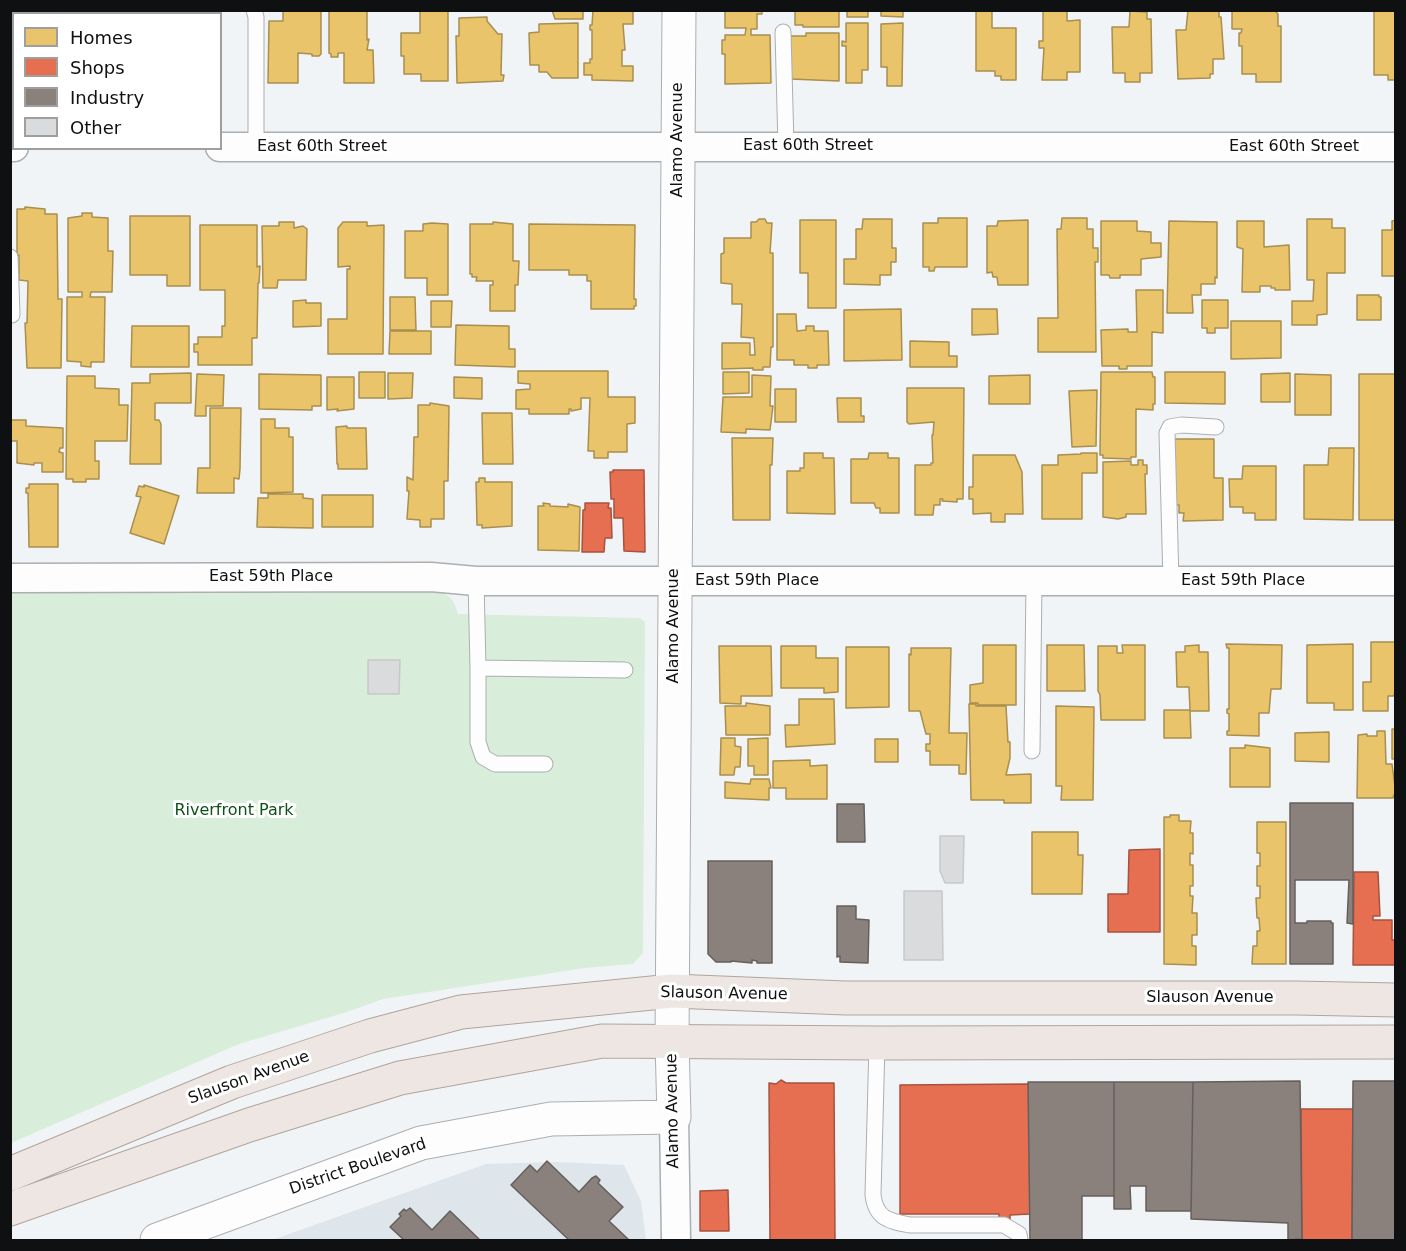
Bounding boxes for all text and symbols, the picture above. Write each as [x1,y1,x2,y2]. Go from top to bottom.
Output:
legend [12,12,222,150]
text: Homes [70,27,133,48]
text: Shops [70,57,125,78]
street label: Alamo Avenue [668,82,688,198]
text: Industry [70,87,144,108]
text: Other [70,117,121,138]
street label: East 60th Street [743,136,873,156]
street label: East 60th Street [257,137,387,157]
street label: East 60th Street [1229,137,1359,157]
street label: East 59th Place [209,567,333,587]
street label: Alamo Avenue [664,568,684,684]
street label: East 59th Place [695,571,819,591]
street label: East 59th Place [1181,571,1305,591]
park label: Riverfront Park [174,801,294,821]
street label: Slauson Avenue [660,983,788,1005]
street label: Slauson Avenue [1146,988,1274,1008]
street label: Slauson Avenue [186,1047,312,1109]
street label: Alamo Avenue [662,1053,684,1169]
street label: District Boulevard [287,1135,429,1199]

